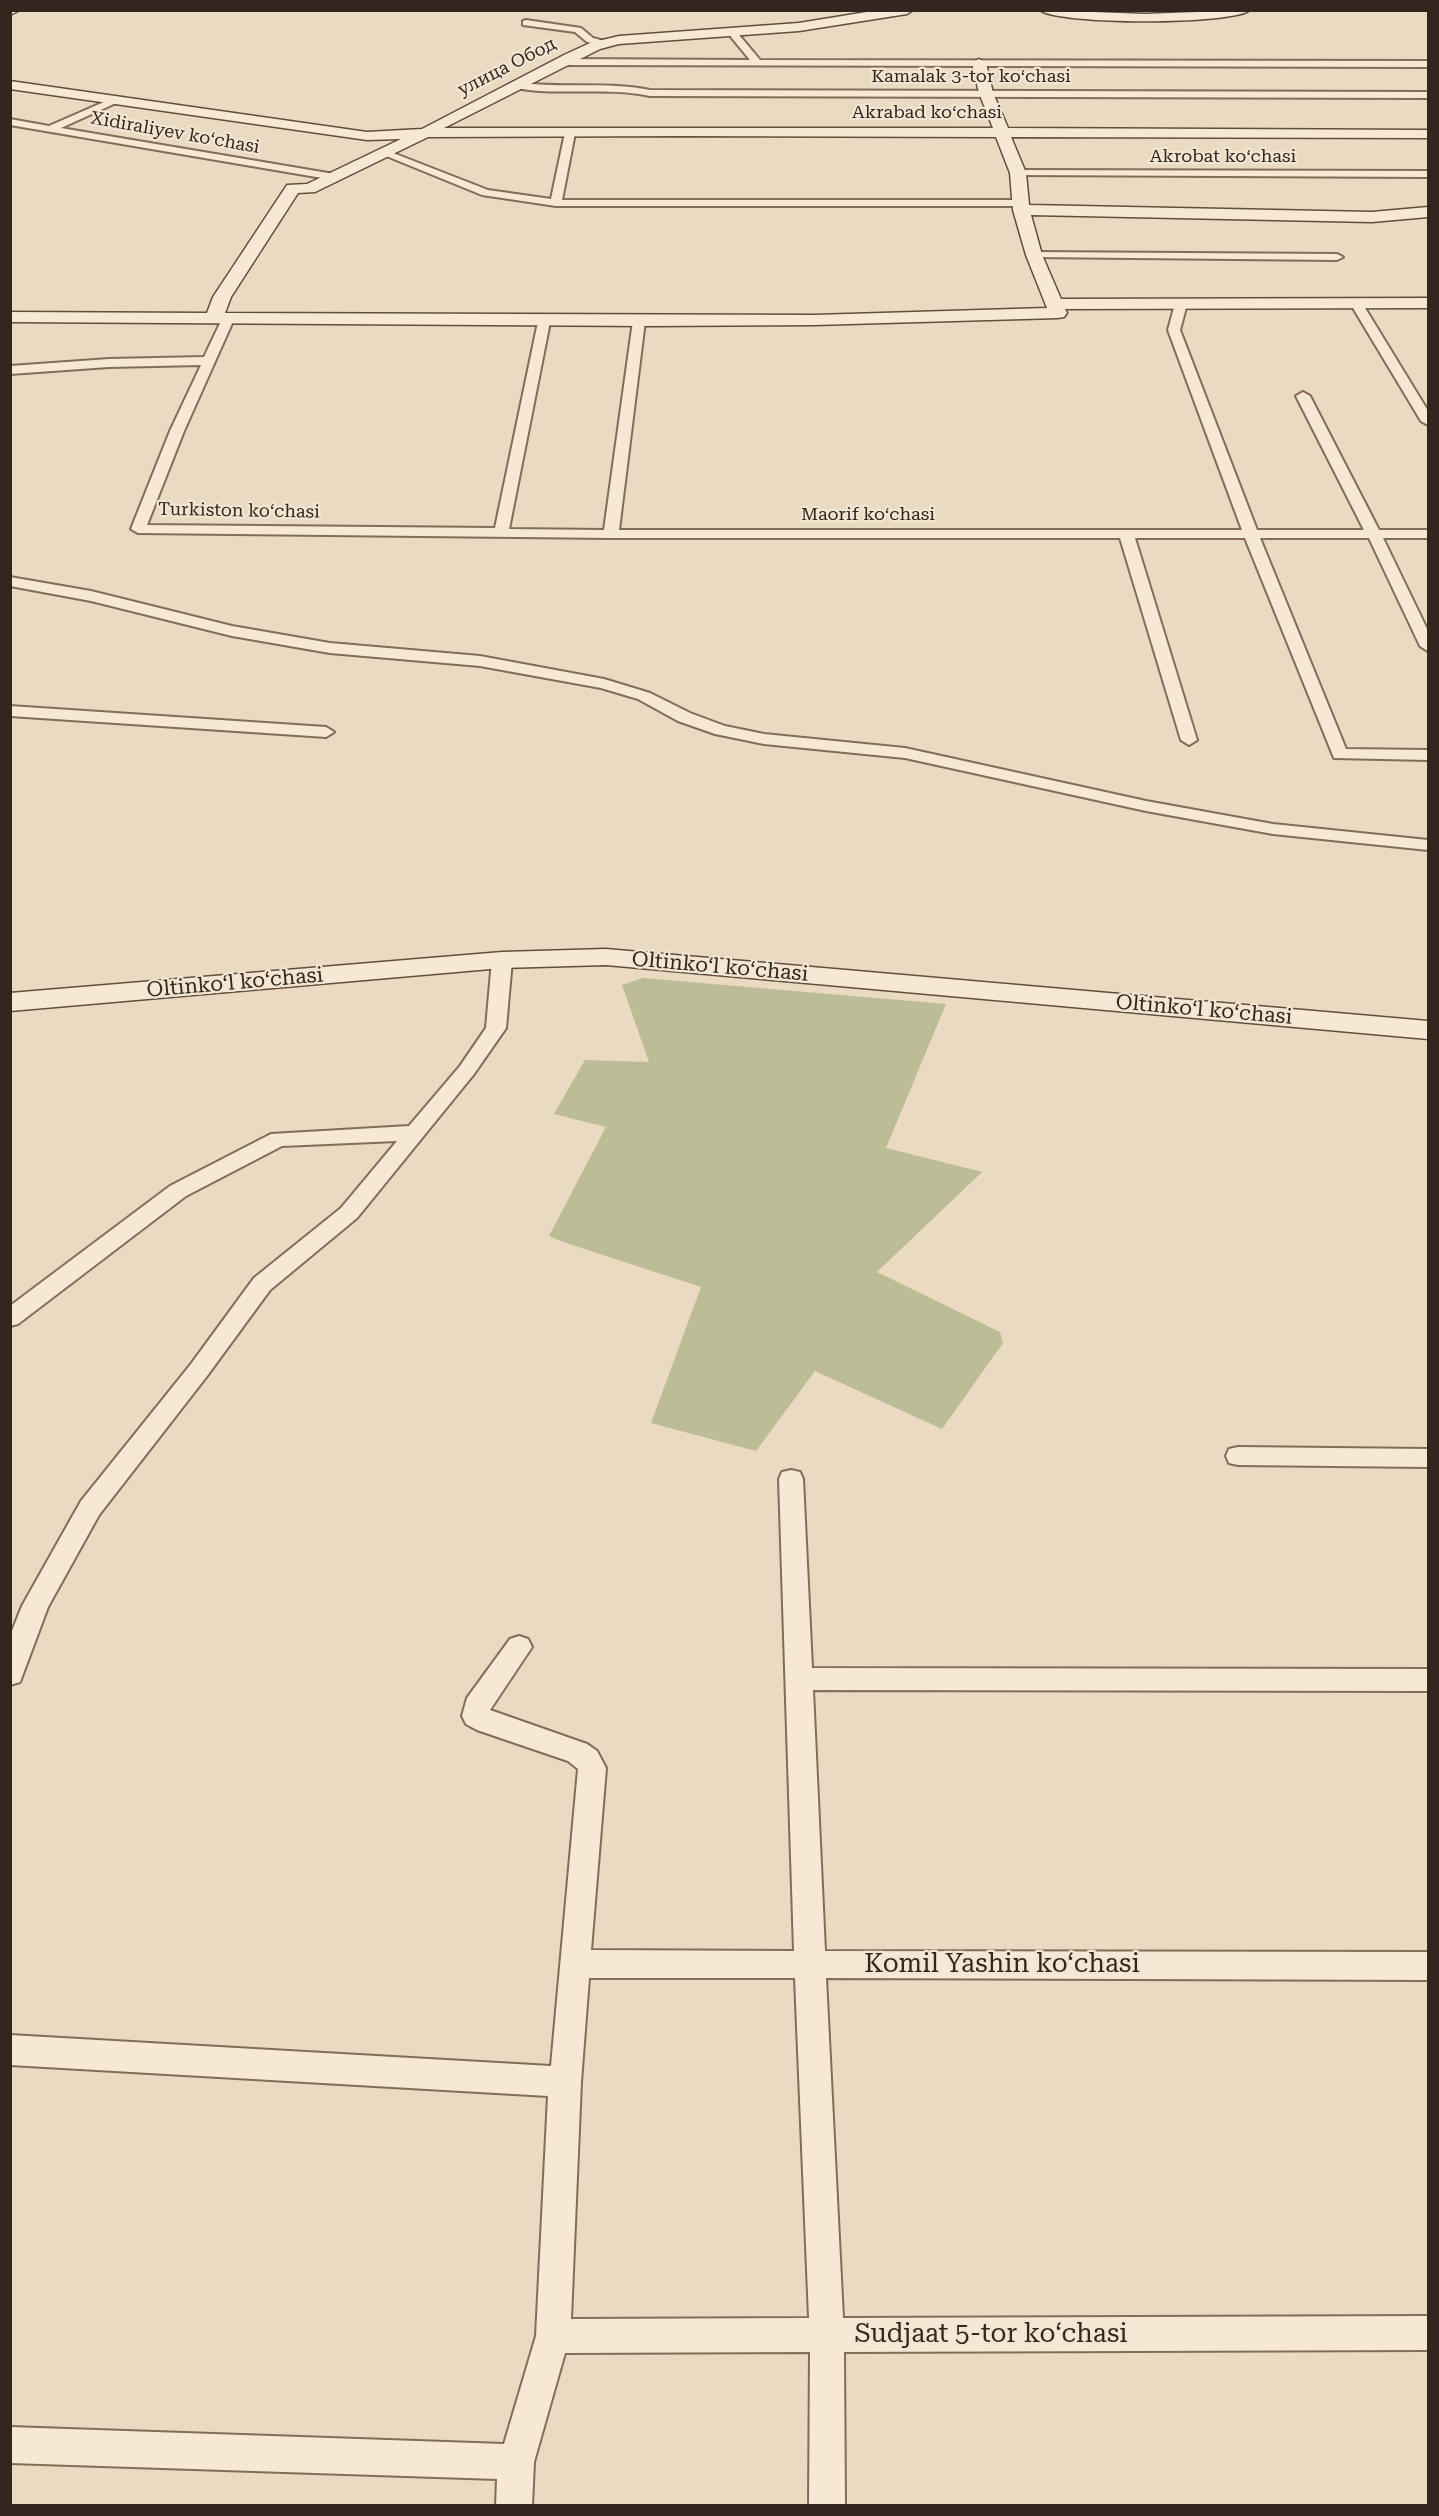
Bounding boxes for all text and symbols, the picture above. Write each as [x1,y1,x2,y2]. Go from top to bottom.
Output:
street label: улица Обод [454,33,560,101]
street label: Kamalak 3-tor koʻchasi [871,66,1071,88]
street label: Akrabad koʻchasi [852,102,1002,124]
street label: Xidiraliyev koʻchasi [89,107,261,159]
street label: Akrobat koʻchasi [1150,146,1296,168]
street label: Turkiston koʻchasi [158,499,320,523]
street label: Maorif koʻchasi [801,504,935,526]
street label: Oltinkoʻl koʻchasi [631,947,809,987]
street label: Oltinkoʻl koʻchasi [146,963,324,1003]
street label: Oltinkoʻl koʻchasi [1115,990,1293,1030]
street label: Komil Yashin koʻchasi [864,1948,1140,1980]
street label: Sudjaat 5-tor koʻchasi [854,2318,1128,2350]

